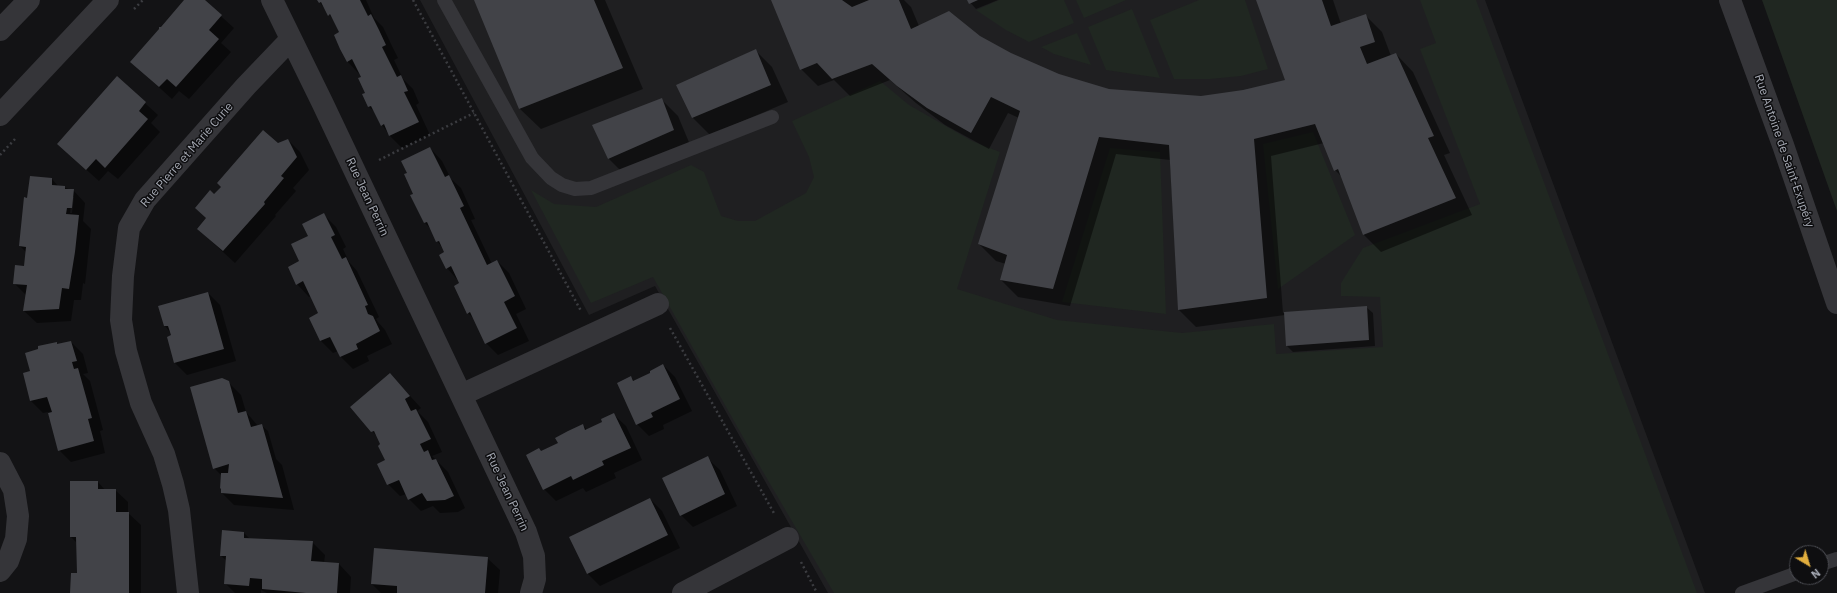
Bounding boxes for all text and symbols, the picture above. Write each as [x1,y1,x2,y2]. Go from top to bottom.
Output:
street label: Rue Antoine de Saint-Exupéry [1751,73,1817,229]
street label: Rue Pierre et Marie Curie [138,100,236,210]
street label: Rue Jean Perrin [343,155,391,239]
street label: Rue Jean Perrin [483,450,531,534]
north arrow [1789,545,1829,585]
text: N [1808,566,1823,582]

